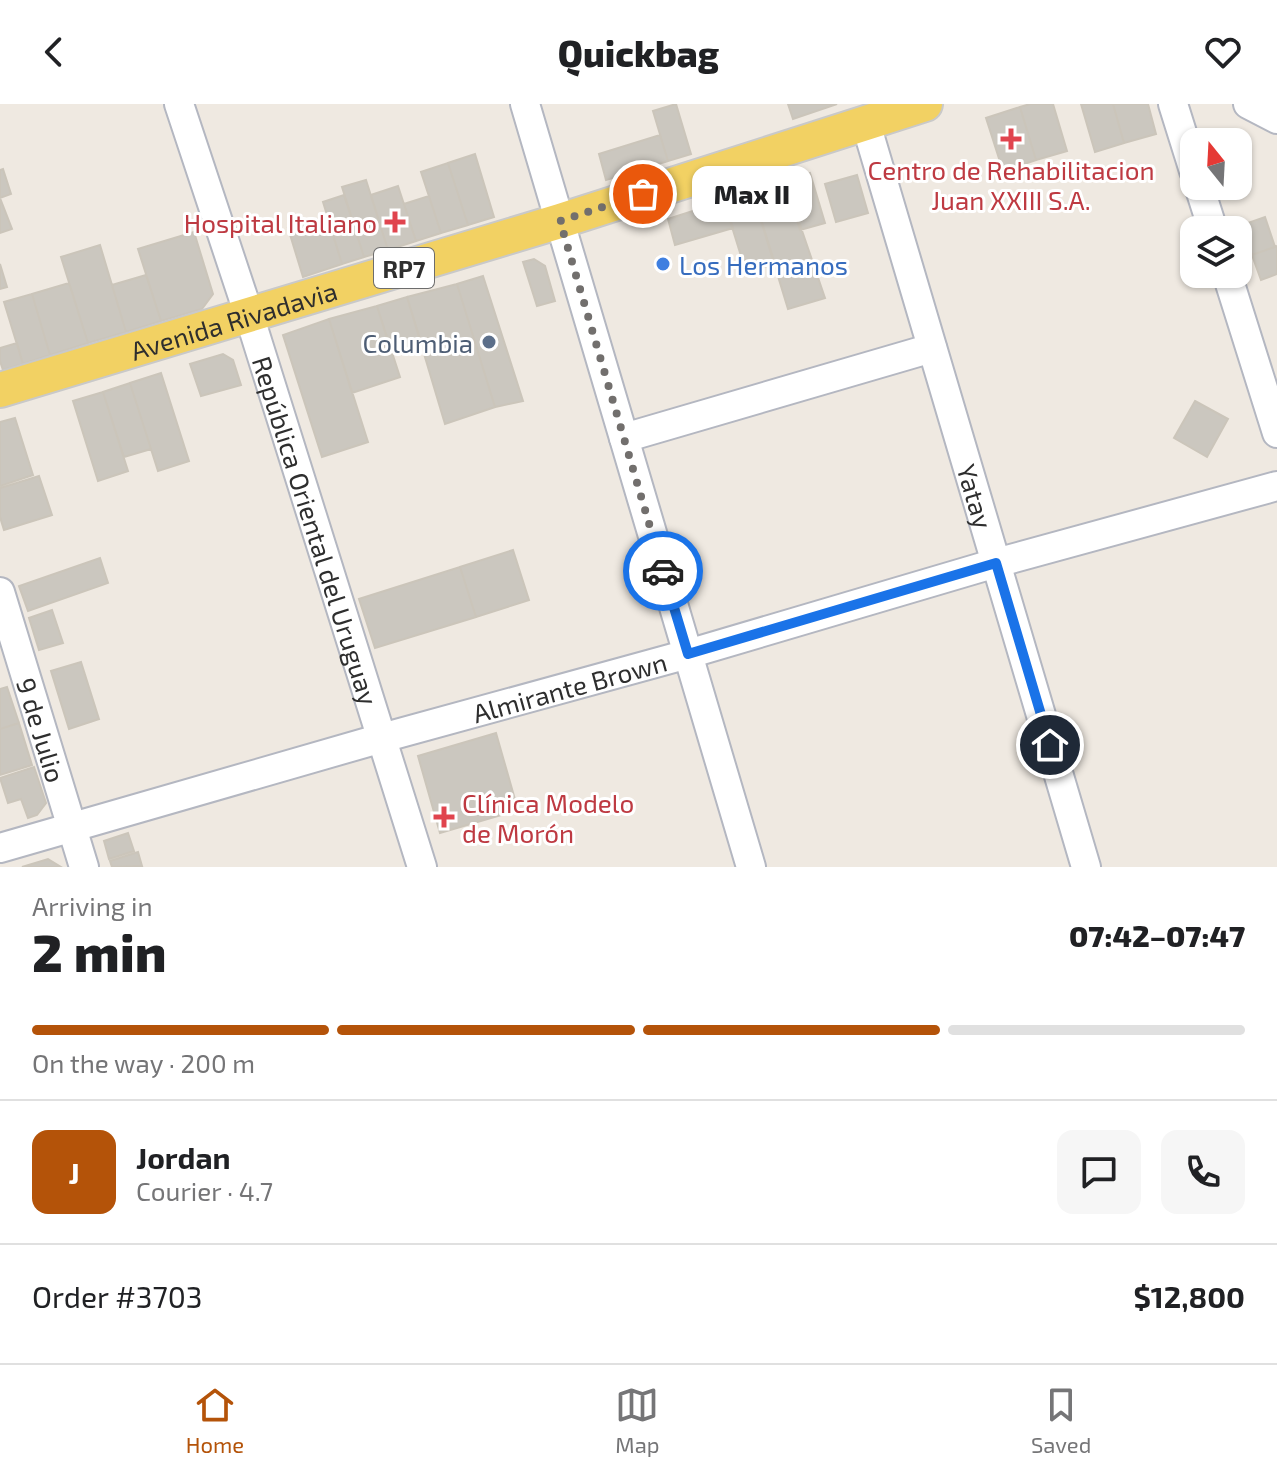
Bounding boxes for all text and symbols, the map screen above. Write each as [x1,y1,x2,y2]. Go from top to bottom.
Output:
icon: back [32,30,76,74]
icon: heart [1201,30,1245,74]
text: Quickbag [558,31,719,74]
marker: Centro de Rehabilitacion Juan XXIII S.A. [1000,128,1022,150]
north arrow [1180,128,1252,200]
map controls [1180,128,1252,288]
place label: Centro de Rehabilitacion Juan XXIII S.A. [867,154,1155,215]
pin [609,160,677,228]
callout: Max II [691,166,811,222]
icon: bag [621,172,665,216]
text: Max II [714,178,790,209]
place label: Hospital Italiano [184,207,377,238]
marker: Hospital Italiano [384,211,406,233]
button: layers [1180,216,1252,288]
road number: RP7 [374,248,434,288]
place label: Los Hermanos [679,249,848,280]
marker: Los Hermanos [654,255,672,273]
street label: Avenida Rivadavia [127,274,341,365]
place label: Columbia [363,327,473,358]
marker: Columbia [480,333,498,351]
street label: República Oriental del Uruguay [247,352,386,709]
street label: Yatay [952,460,1000,532]
courier [623,531,703,611]
icon: car [641,549,685,593]
street label: Almirante Brown [469,645,670,728]
street label: 9 de Julio [12,674,73,786]
pin [1016,711,1084,779]
icon: home [1028,723,1072,767]
place label: Clínica Modelo de Morón [462,787,634,848]
marker: Clínica Modelo de Morón [433,806,455,828]
text: Arriving in [32,890,153,921]
text: 07:42–07:47 [1069,917,1245,953]
text: 2 min [32,920,167,982]
text: On the way · 200 m [32,1047,255,1078]
button: chat [1057,1130,1141,1214]
button: phone [1161,1130,1245,1214]
text: Jordan [136,1139,231,1175]
text: J [68,1154,80,1190]
text: Courier · 4.7 [136,1175,273,1206]
text: Order #3703 [32,1278,203,1314]
text: $12,800 [1133,1278,1245,1314]
tab: Home [186,1383,244,1457]
tab: Map [615,1383,660,1457]
tab: Saved [1031,1383,1091,1457]

